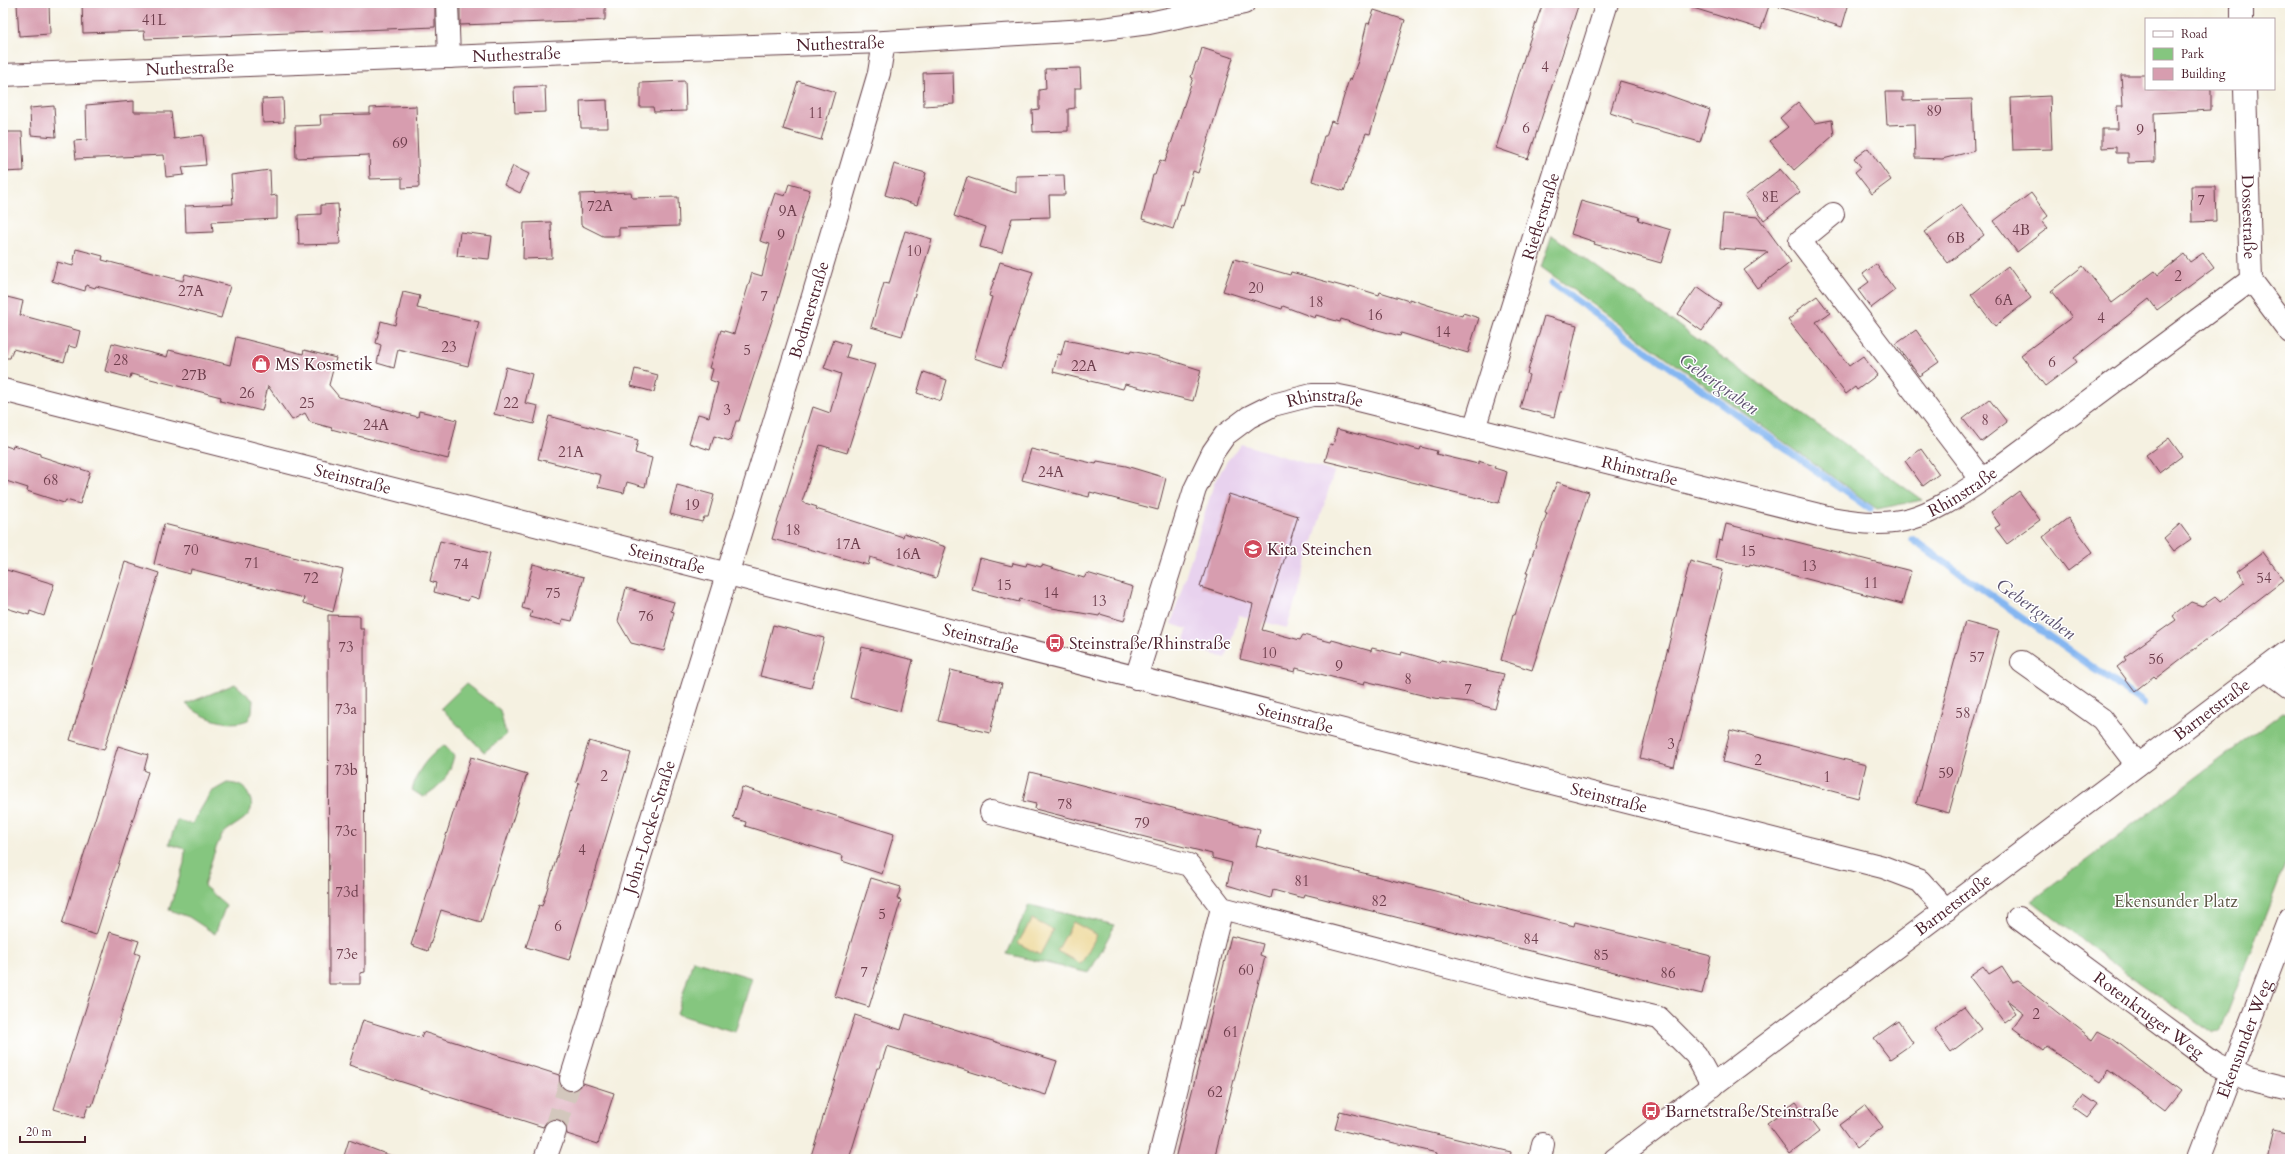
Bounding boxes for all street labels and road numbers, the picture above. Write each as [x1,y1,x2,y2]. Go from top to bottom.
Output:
street label: Nuthestraße [796,31,885,57]
street label: Nuthestraße [472,41,561,68]
street label: Nuthestraße [145,55,235,81]
street label: Rieflerstraße [1516,170,1565,263]
street label: Dossestraße [2236,174,2261,260]
street label: Bodmerstraße [784,259,835,362]
street label: Rhinstraße [1284,384,1366,413]
street label: Rhinstraße [1599,450,1680,491]
street label: Steinstraße [312,458,394,500]
street label: Rhinstraße [1924,462,2002,523]
street label: Steinstraße [626,538,708,580]
street label: Steinstraße [940,618,1022,659]
street label: Barnetstraße [2169,673,2255,746]
street label: Steinstraße [1254,697,1336,739]
street label: John-Locke-Straße [617,757,681,899]
street label: Steinstraße [1568,777,1650,819]
street label: Barnetstraße [1910,868,1996,941]
street label: Rotenkruger Weg [2089,967,2209,1064]
street label: Ekensunder Weg [2211,976,2278,1101]

